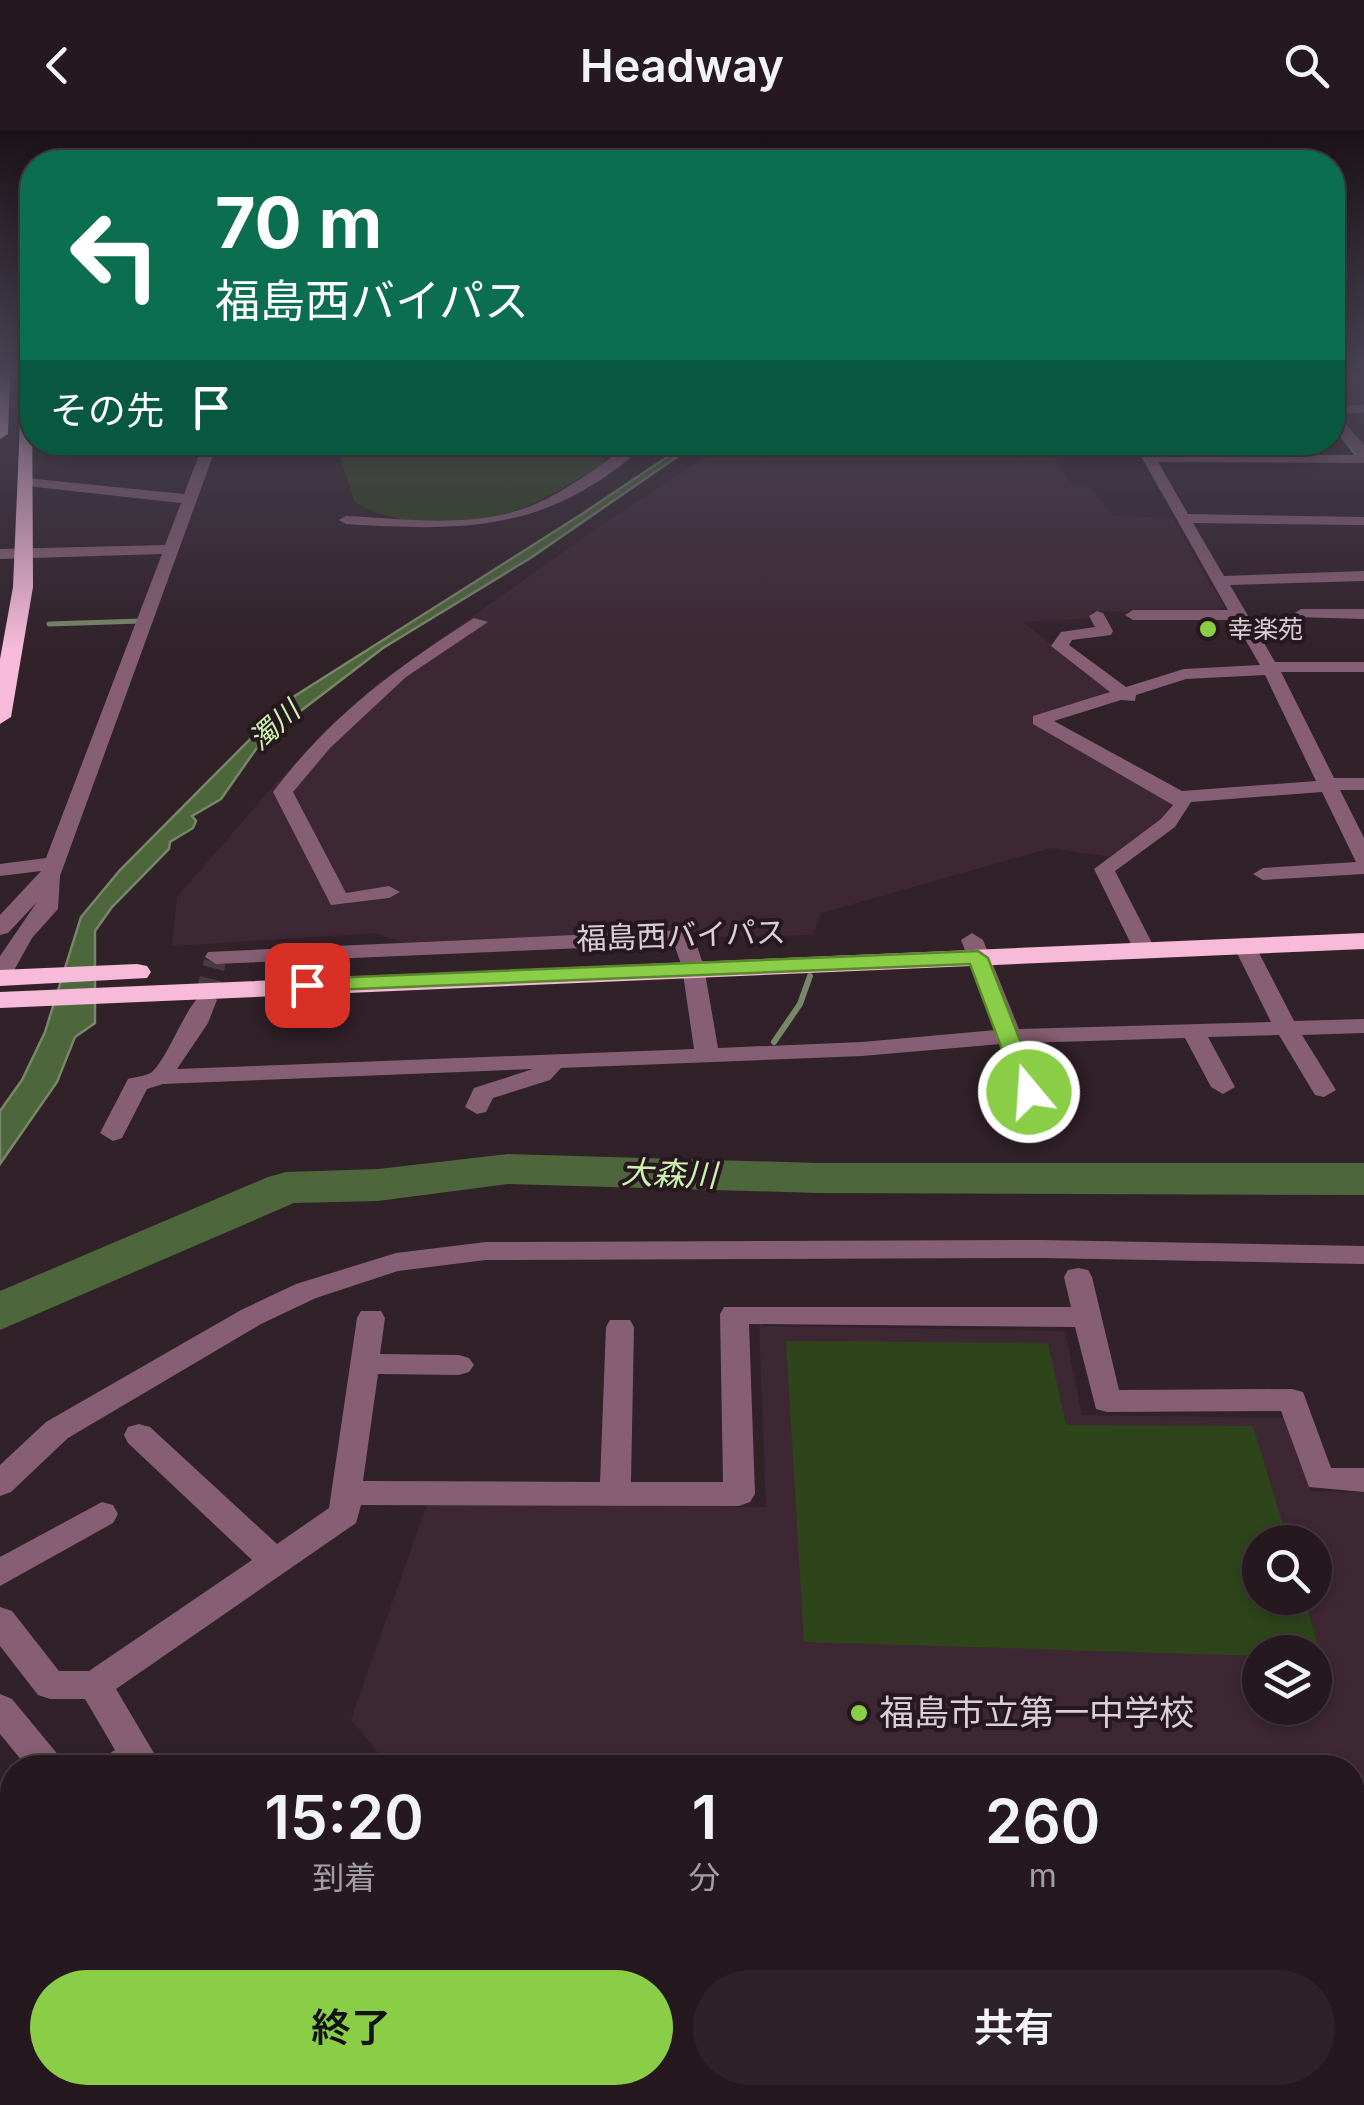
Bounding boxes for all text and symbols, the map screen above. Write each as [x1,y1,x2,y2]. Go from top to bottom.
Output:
icon: back [30,38,85,93]
text: Headway [580,38,784,93]
icon: search [1279,38,1334,93]
text: 70 m [215,180,382,265]
icon: left [50,190,180,320]
text: 福島西バイパス [215,273,529,328]
icon: arrive [184,380,239,435]
text: その先 [50,387,164,433]
place label: 幸楽苑 [1228,614,1303,644]
marker: 幸楽苑 [1197,618,1219,640]
water label: 濁川 [242,692,308,756]
street label: 福島西バイパス [576,913,786,957]
pin [265,943,350,1028]
icon: arrive [280,958,335,1013]
position arrow [977,1040,1081,1144]
water label: 大森川 [620,1152,721,1195]
map controls [1242,1525,1332,1725]
button: search [1242,1525,1332,1615]
button: layers [1242,1635,1332,1725]
place label: 福島市立第一中学校 [879,1691,1194,1733]
marker: 福島市立第一中学校 [848,1702,870,1724]
text: 15:20 [265,1781,424,1853]
text: 1 [692,1781,717,1853]
text: 260 [985,1785,1100,1857]
text: m [1029,1856,1057,1895]
text: 到着 [312,1858,376,1897]
text: 分 [688,1858,720,1897]
button: 終了 [30,1970,673,2085]
button: 共有 [693,1970,1335,2085]

